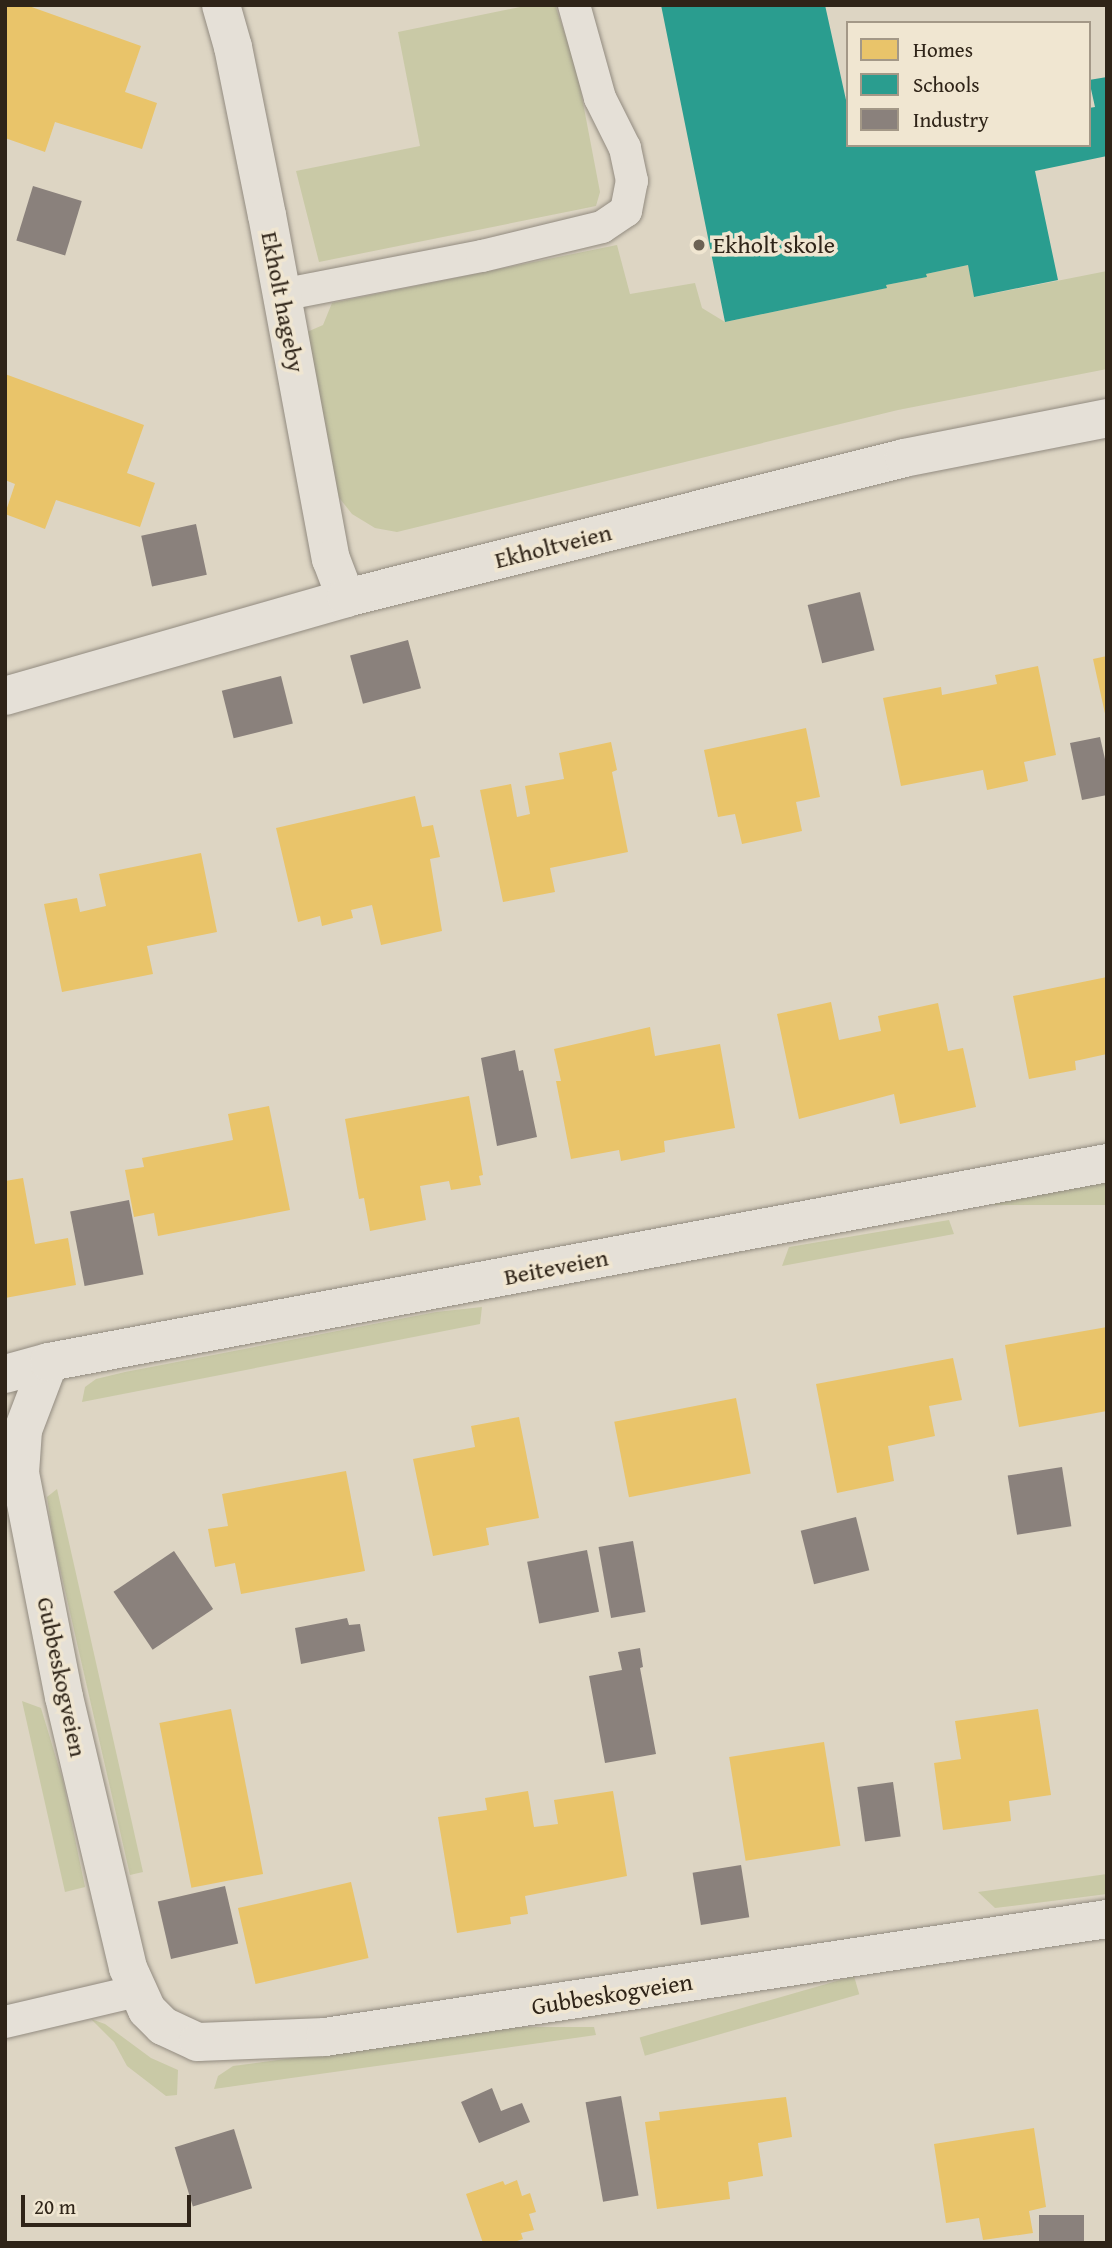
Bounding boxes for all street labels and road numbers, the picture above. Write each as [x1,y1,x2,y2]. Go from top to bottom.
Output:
street label: Ekholt hageby [255,229,311,375]
street label: Ekholtveien [492,518,614,574]
street label: Beiteveien [501,1243,611,1291]
street label: Gubbeskogveien [31,1594,93,1760]
street label: Gubbeskogveien [529,1967,695,2021]

